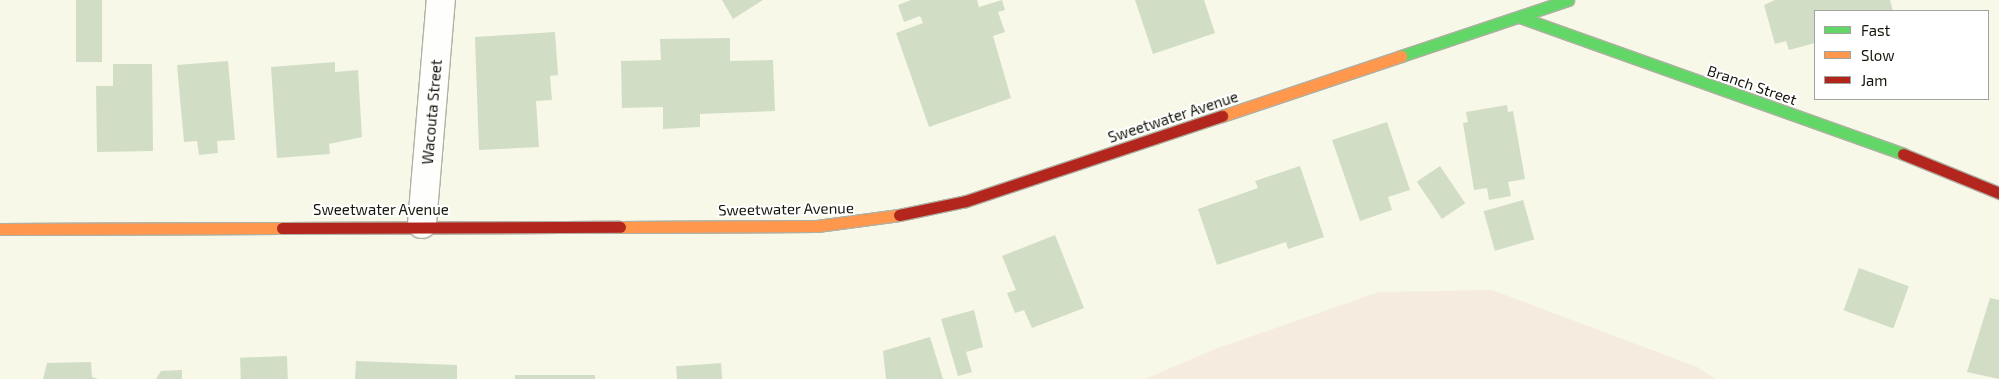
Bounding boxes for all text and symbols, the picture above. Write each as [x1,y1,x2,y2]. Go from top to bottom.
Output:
legend [1814,10,1989,100]
text: Fast [1861,21,1890,39]
text: Slow [1861,46,1895,64]
street label: Wacouta Street [418,59,446,165]
street label: Branch Street [1705,61,1799,109]
text: Jam [1861,71,1887,89]
street label: Sweetwater Avenue [1105,87,1241,147]
street label: Sweetwater Avenue [718,199,854,219]
street label: Sweetwater Avenue [313,201,449,219]

